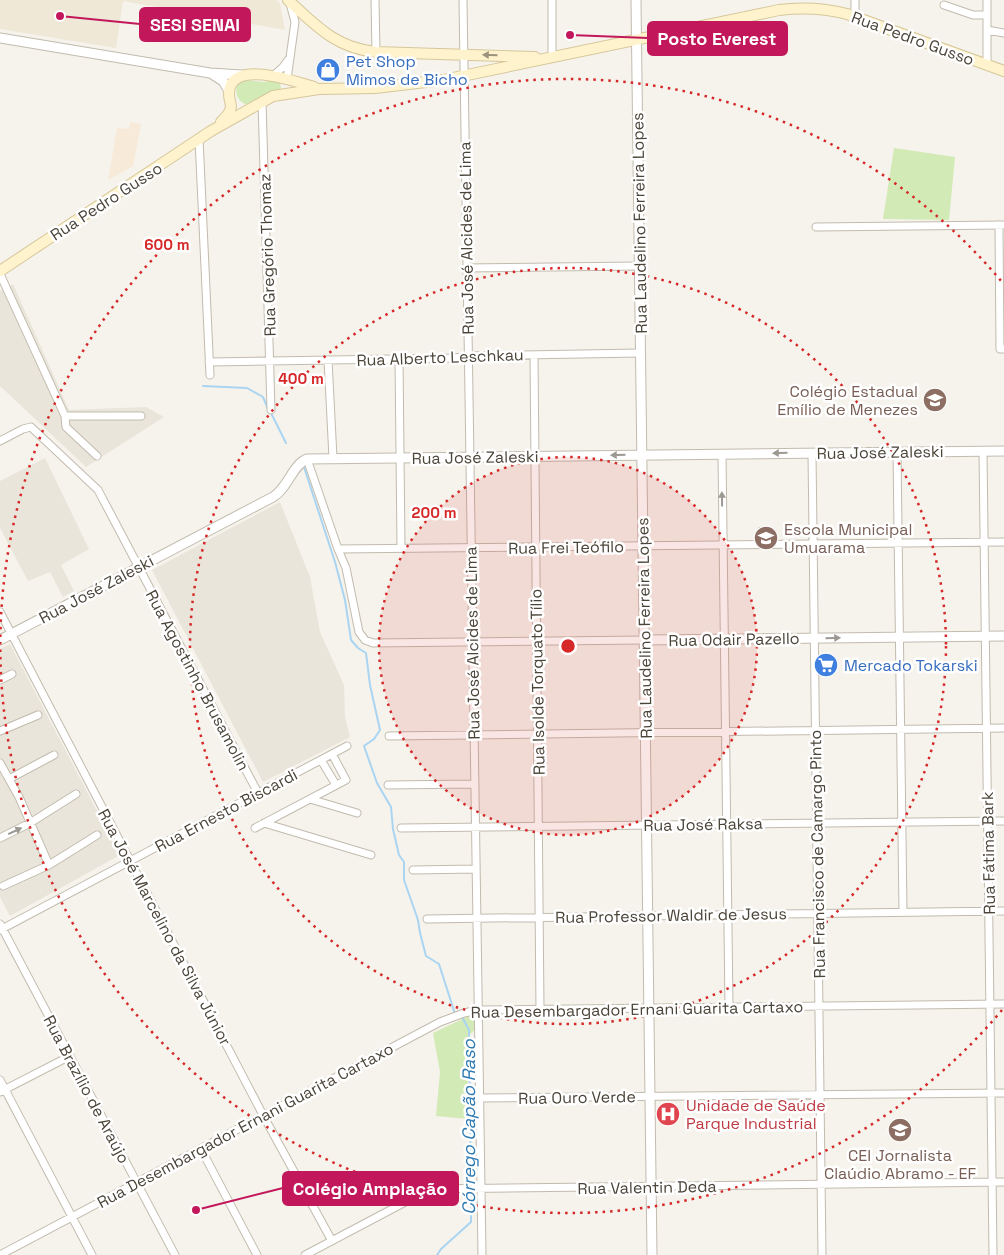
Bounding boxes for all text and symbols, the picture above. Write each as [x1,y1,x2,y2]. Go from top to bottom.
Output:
street label: Rua Pedro Gusso [849,7,977,70]
callout: SESI SENAI [140,8,250,41]
text: SESI SENAI [150,13,240,36]
callout: Posto Everest [648,22,787,55]
text: Posto Everest [657,27,777,50]
place label: Pet Shop Mimos de Bicho [346,51,468,90]
one-way arrow [482,51,498,59]
shop icon: Pet Shop Mimos de Bicho [315,57,341,83]
street label: Rua Laudelino Ferreira Lopes [627,112,652,334]
street label: Rua José Alcides de Lima [454,141,479,335]
street label: Rua Pedro Gusso [46,157,166,245]
street label: Rua Gregório Thomaz [254,173,281,337]
text: 600 m [144,235,190,254]
street label: Rua Alberto Leschkau [356,344,524,371]
text: 400 m [278,369,324,388]
place label: Colégio Estadual Emílio de Menezes [777,381,918,420]
school or university icon: Colégio Estadual Emílio de Menezes [922,387,948,413]
street label: Rua José Zaleski [816,441,944,464]
street label: Rua José Zaleski [411,446,539,469]
one-way arrow [772,449,788,457]
one-way arrow [610,451,626,459]
one-way arrow [718,491,726,507]
text: 200 m [412,503,456,522]
street label: Rua Laudelino Ferreira Lopes [632,517,657,739]
place label: Escola Municipal Umuarama [784,519,912,558]
school or university icon: Escola Municipal Umuarama [753,525,779,551]
street label: Rua Frei Teófilo [508,536,624,559]
street label: Rua José Alcides de Lima [460,546,485,740]
street label: Rua José Zaleski [35,550,157,629]
street label: Rua Agostinho Brusamolin [141,586,254,774]
street label: Rua Isolde Torquato Tílio [525,589,550,775]
street label: Rua Odair Pazello [668,628,800,651]
one-way arrow [825,633,841,641]
centre of rings [559,637,577,655]
supermarket icon: Mercado Tokarski [813,652,839,678]
place label: Mercado Tokarski [844,655,978,676]
street label: Rua Francisco de Camargo Pinto [805,730,830,978]
street label: Rua Ernesto Biscardi [151,764,301,857]
street label: Rua Fátima Bark [977,791,1000,915]
street label: Rua José Marcelino da Silva Júnior [93,805,236,1049]
street label: Rua José Raksa [643,813,763,836]
one-way arrow [8,826,22,834]
street label: Rua Professor Waldir de Jesus [555,903,787,928]
street label: Rua Desembargador Ernani Guarita Cartaxo [471,996,804,1023]
street label: Rua Brazílio de Araújo [39,1011,135,1167]
street label: Rua Desembargador Ernani Guarita Cartaxo [93,1038,397,1213]
water label: Córrego Capão Raso [457,1038,480,1215]
street label: Rua Ouro Verde [518,1086,636,1109]
place label: Unidade de Saúde Parque Industrial [686,1095,826,1134]
hospital icon: Unidade de Saúde Parque Industrial [655,1101,681,1127]
school or university icon: CEI Jornalista Claúdio Abramo - EF [887,1117,913,1143]
place label: CEI Jornalista Claúdio Abramo - EF [824,1145,976,1184]
callout: Colégio Amplação [283,1172,458,1205]
street label: Rua Valentin Deda [577,1176,717,1199]
text: Colégio Amplação [293,1177,447,1200]

